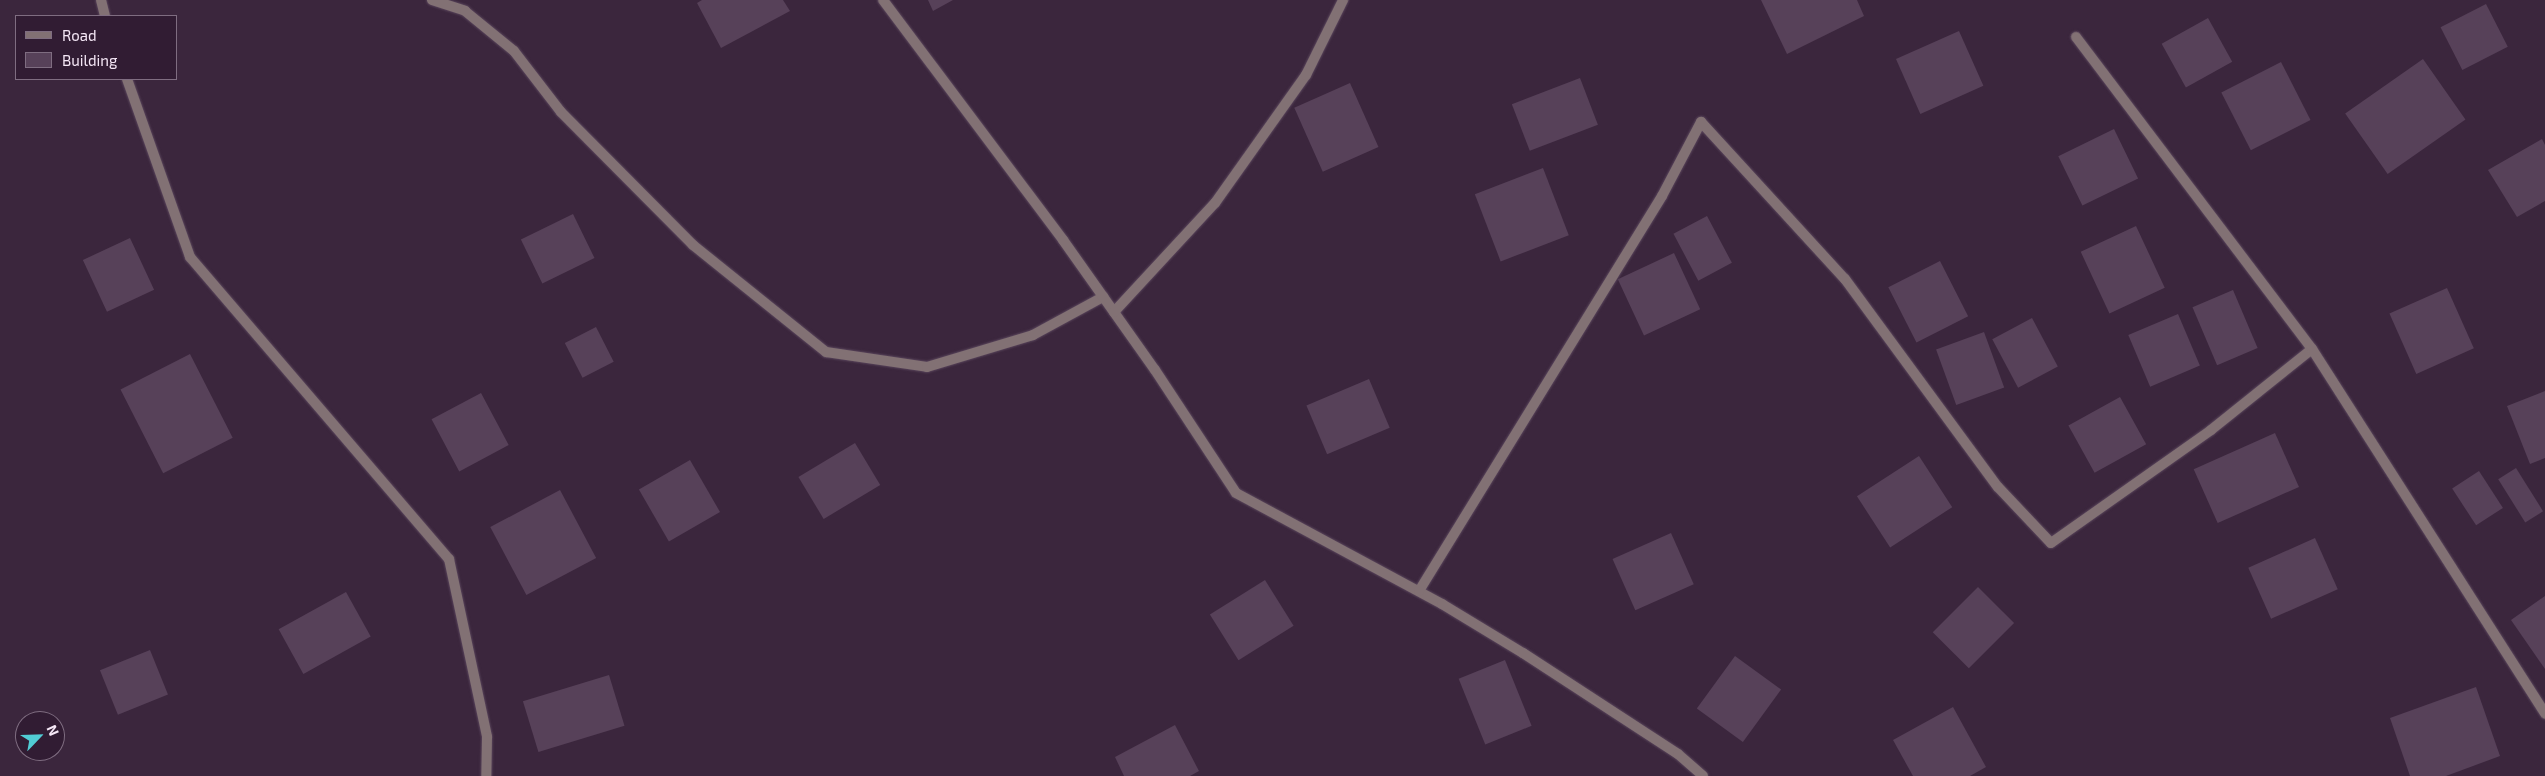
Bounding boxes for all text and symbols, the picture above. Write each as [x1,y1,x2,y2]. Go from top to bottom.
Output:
legend [15,15,178,80]
text: Road [62,26,97,44]
text: Building [62,51,117,69]
north arrow [15,711,65,761]
text: N [43,722,63,738]

